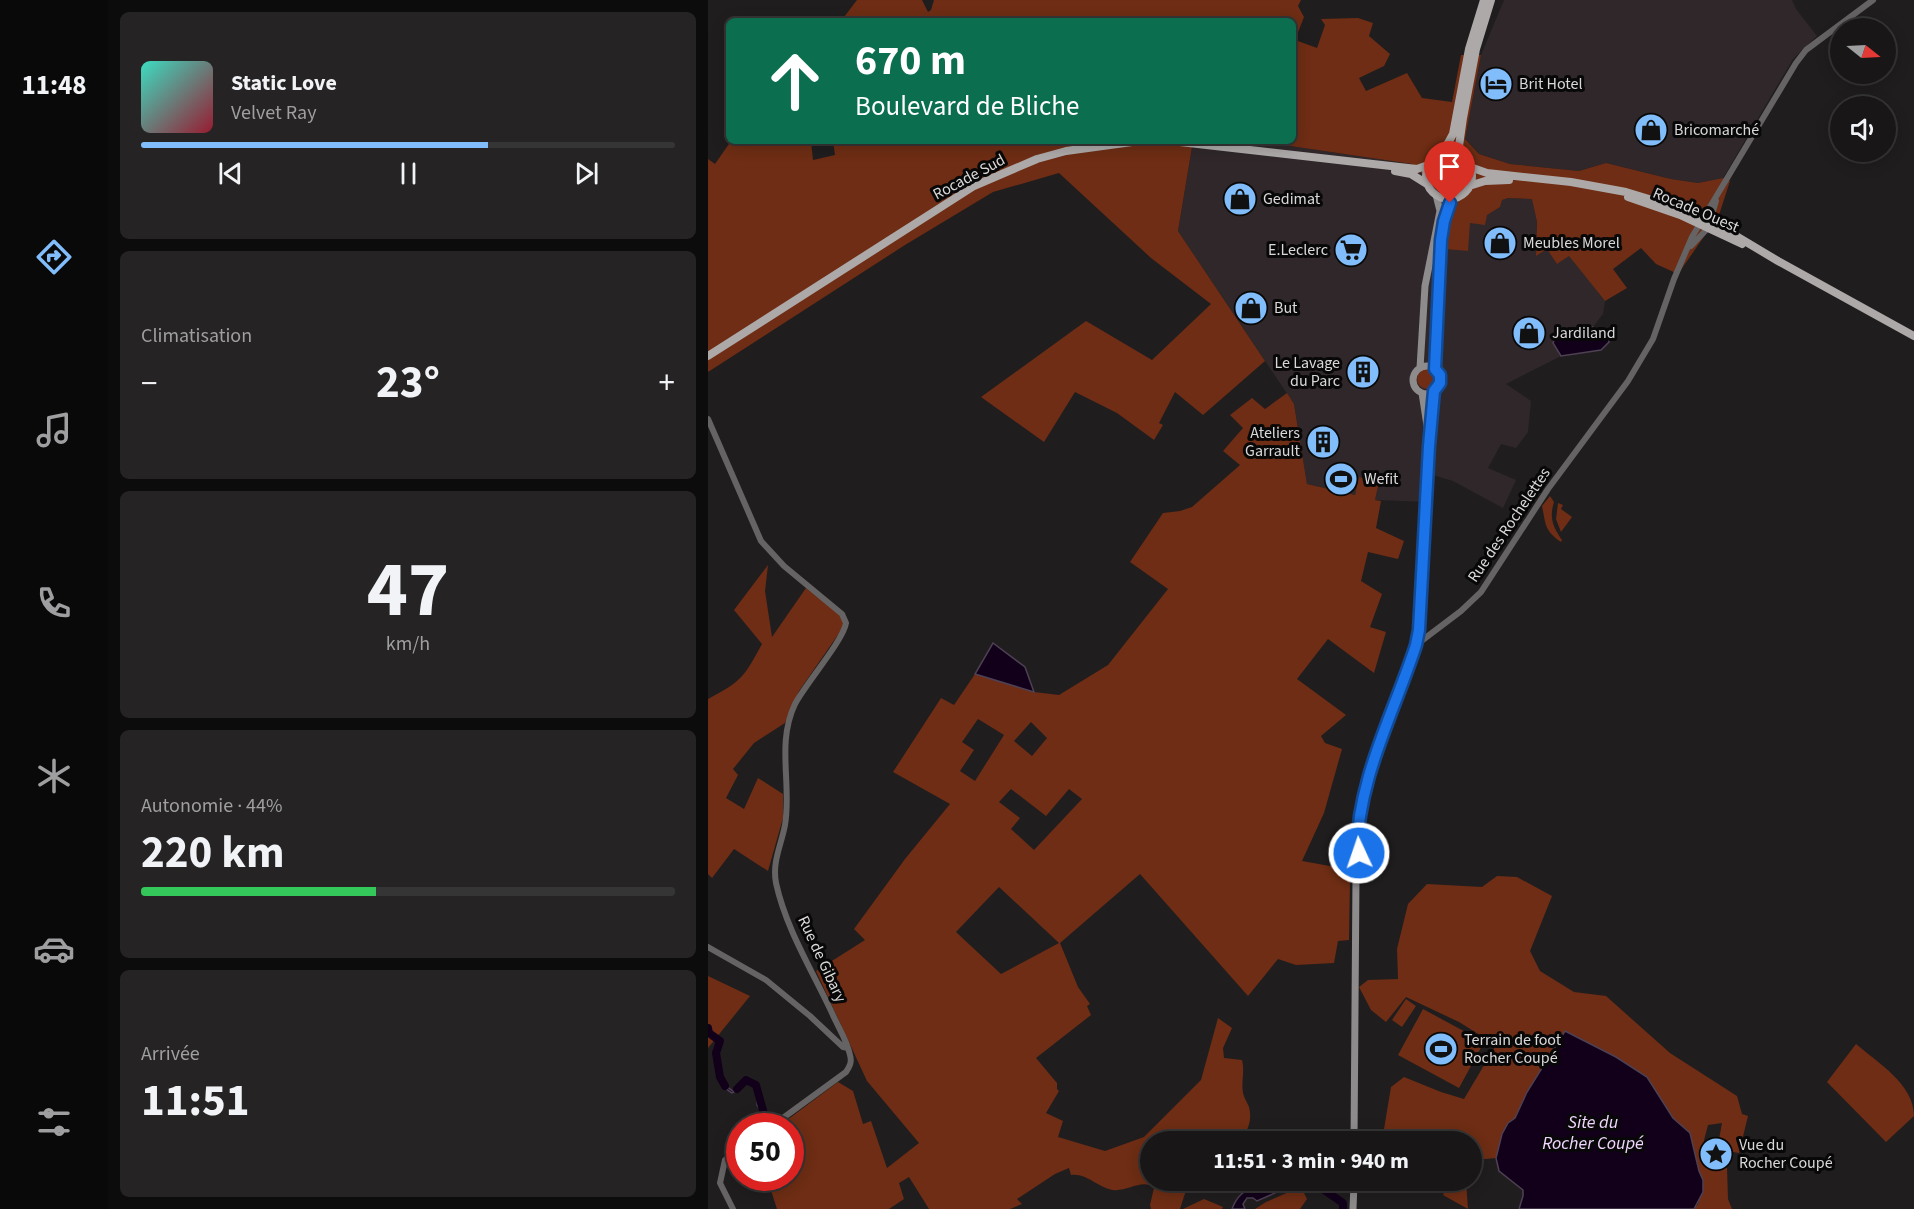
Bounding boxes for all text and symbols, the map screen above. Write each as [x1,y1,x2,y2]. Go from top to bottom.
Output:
north arrow [1830,18,1896,84]
map controls [1830,18,1896,162]
text: 670 m [855,31,966,91]
icon: ahead [756,42,834,120]
text: 11:48 [21,66,87,105]
hotel icon: Brit Hotel [1478,66,1514,102]
text: Static Love [231,67,337,99]
place label: Brit Hotel [1519,73,1583,95]
text: Boulevard de Bliche [855,87,1079,126]
button: sound [1830,96,1896,162]
text: Velvet Ray [231,99,317,127]
shop icon: Bricomarché [1633,112,1669,148]
place label: Bricomarché [1674,119,1759,141]
pin [1424,141,1475,203]
street label: Rocade Sud [929,149,1009,205]
icon: arrive [1433,150,1466,183]
icon: previous [214,157,247,190]
icon: pause [392,157,425,190]
icon: next [570,157,603,190]
shop icon: Gedimat [1222,181,1258,217]
street label: Rocade Ouest [1649,182,1743,238]
place label: Gedimat [1263,188,1321,210]
shop icon: Meubles Morel [1482,225,1518,261]
supermarket icon: E.Leclerc [1333,232,1369,268]
place label: Meubles Morel [1523,232,1620,254]
icon: directions [33,236,75,278]
place label: E.Leclerc [1268,239,1328,261]
shop icon: But [1233,290,1269,326]
place label: But [1274,297,1298,319]
shop icon: Jardiland [1511,315,1547,351]
text: Climatisation [141,322,252,350]
place label: Jardiland [1552,322,1616,344]
text: 23° [376,351,440,415]
place label: Le Lavage du Parc [1274,352,1340,392]
building icon: Le Lavage du Parc [1345,354,1381,390]
text: − [141,360,157,407]
text: + [659,360,675,407]
icon: music [33,409,75,451]
place label: Ateliers Garrault [1245,422,1301,462]
building icon: Ateliers Garrault [1305,424,1341,460]
sports icon: Wefit [1323,461,1359,497]
street label: Rue des Rochelettes [1462,463,1556,587]
place label: Wefit [1364,468,1399,490]
text: 47 [367,535,449,646]
icon: phone [33,582,75,624]
text: km/h [386,630,430,658]
icon: climate [33,755,75,797]
text: Autonomie · 44% [141,792,282,820]
text: 220 km [141,821,285,885]
position arrow [1327,821,1391,885]
street label: Rue de Gibary [792,912,852,1006]
icon: car [33,928,75,970]
place label: Terrain de foot Rocher Coupé [1464,1029,1562,1069]
sports icon: Terrain de foot Rocher Coupé [1423,1031,1459,1067]
text: Arrivée [141,1040,200,1068]
text: 11:51 [141,1069,250,1133]
icon: filters [33,1101,75,1143]
water label: Site du Rocher Coupé [1542,1110,1644,1156]
speed limit sign: 50 [726,1113,804,1191]
place label: Vue du Rocher Coupé [1739,1134,1833,1174]
place icon: Vue du Rocher Coupé [1698,1136,1734,1172]
text: 11:51 · 3 min · 940 m [1213,1145,1409,1177]

